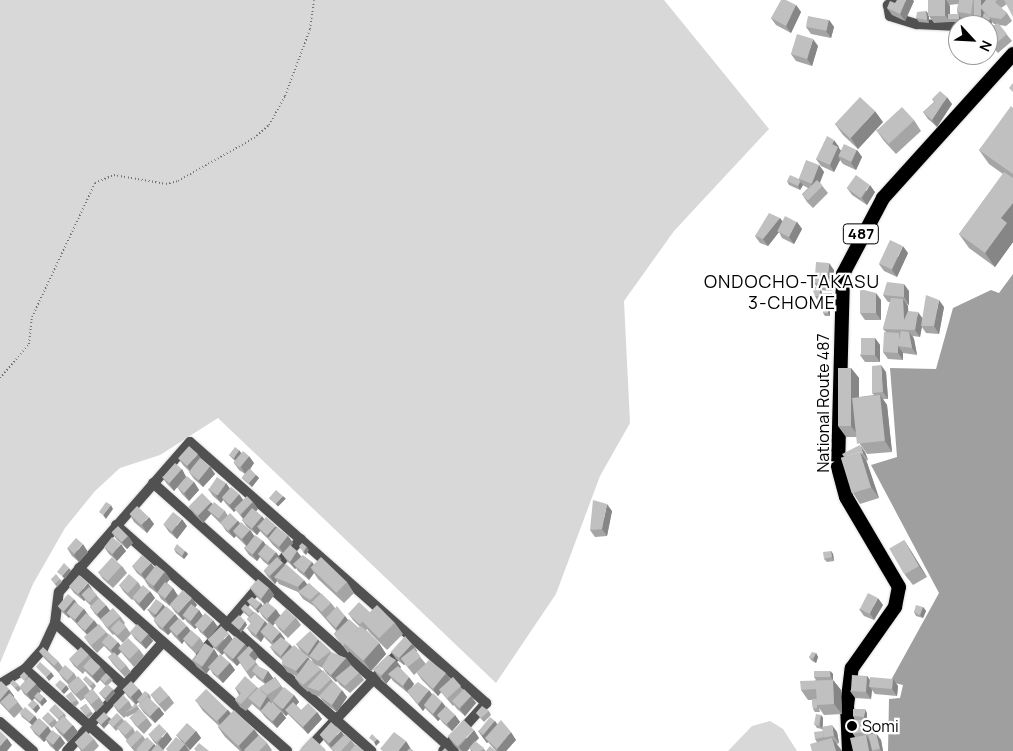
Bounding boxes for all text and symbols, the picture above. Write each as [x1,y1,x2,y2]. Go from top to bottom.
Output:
north arrow [948,15,998,65]
text: N [975,38,997,55]
road number: 487 [842,222,880,246]
district label: ONDOCHO-TAKASU 3-CHOME [702,271,882,314]
street label: National Route 487 [813,333,833,473]
place label: Somi [862,716,899,736]
marker: Somi [846,720,858,732]

